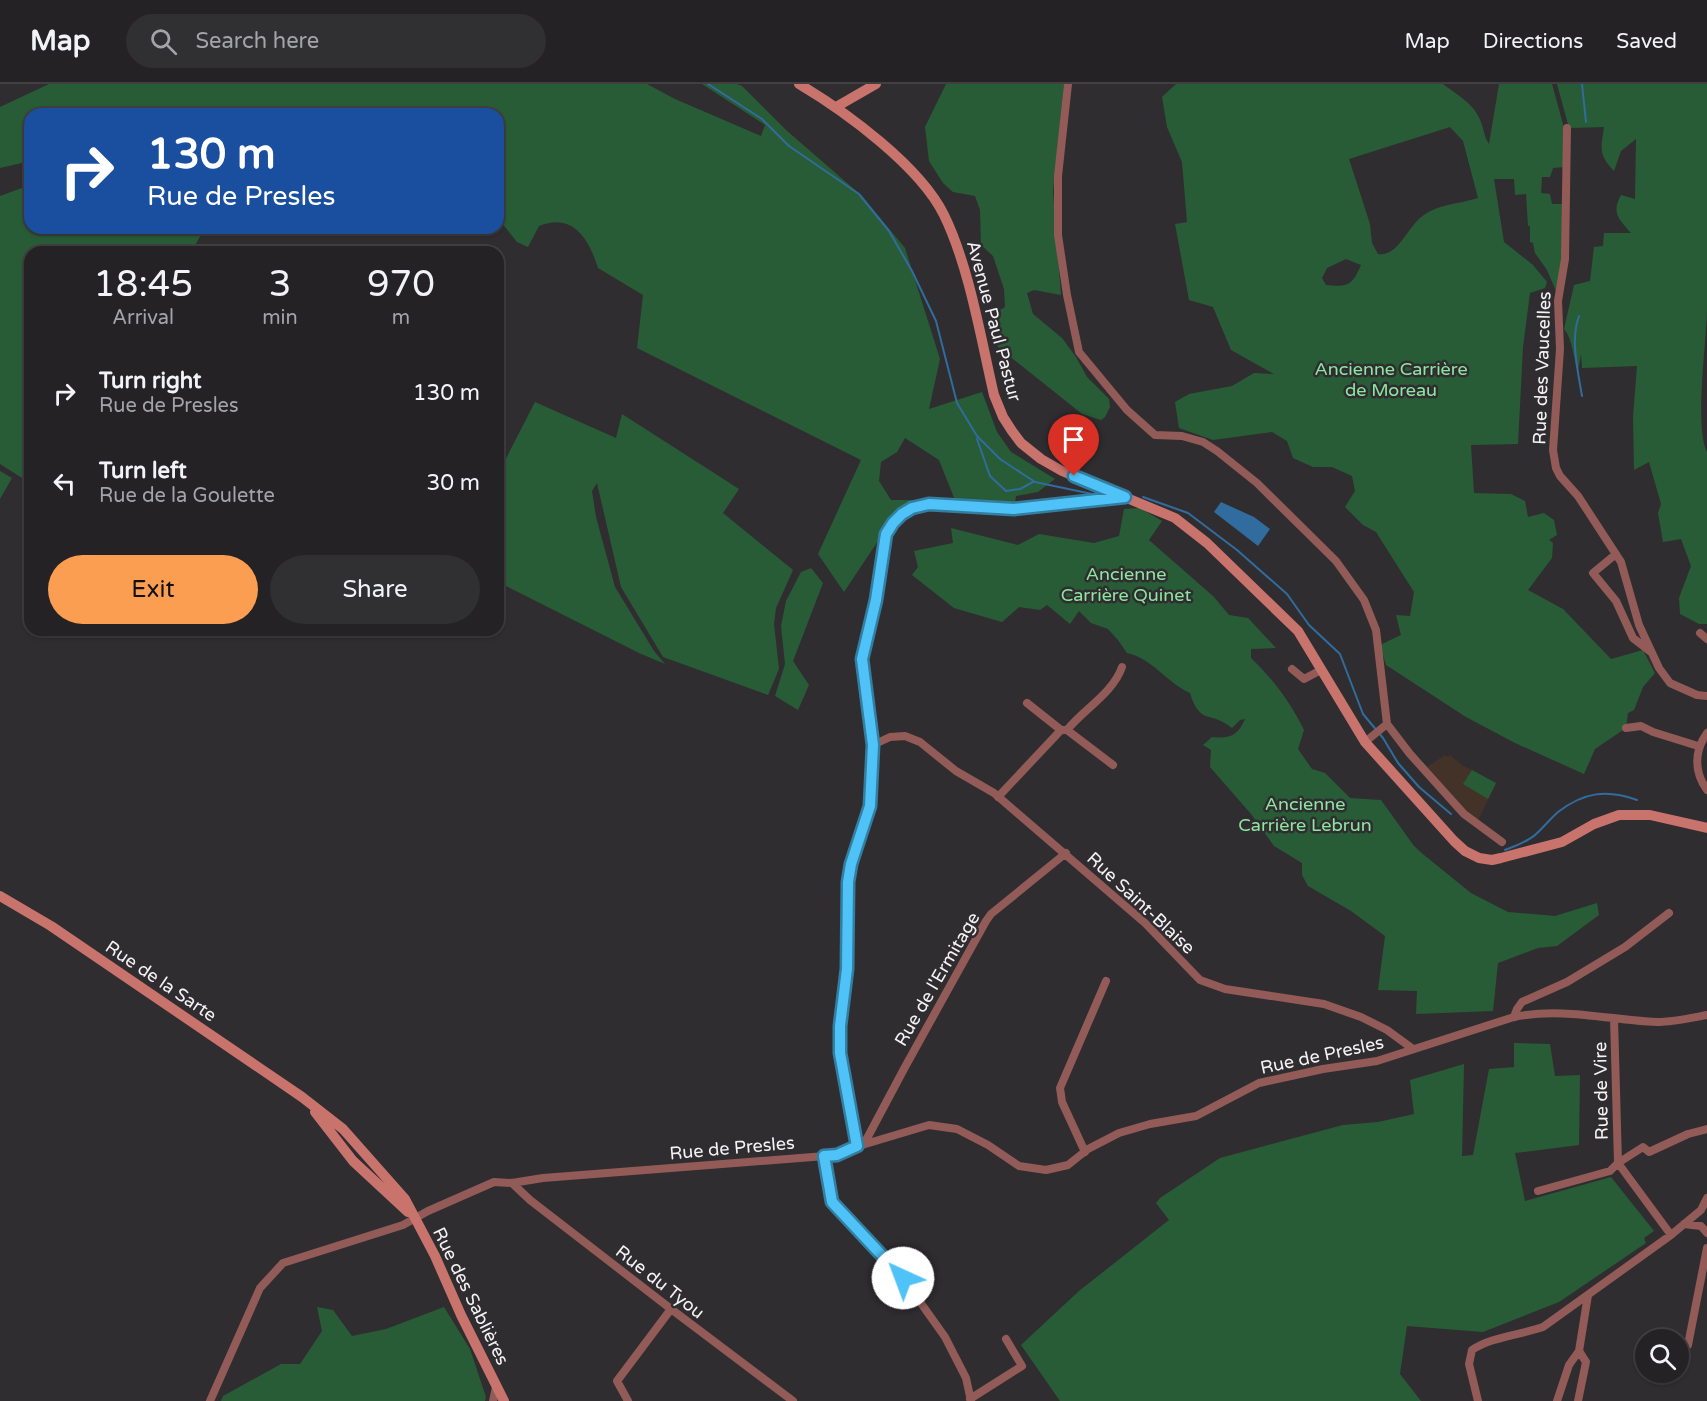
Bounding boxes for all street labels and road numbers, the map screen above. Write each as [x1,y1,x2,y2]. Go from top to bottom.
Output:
street label: Avenue Paul Pastur [962,238,1026,404]
street label: Rue des Vaucelles [1528,291,1556,445]
street label: Rue Saint-Blaise [1082,847,1200,959]
street label: Rue de l'Ermitage [890,908,984,1050]
street label: Rue de la Sarte [101,936,221,1026]
street label: Rue de Presles [1258,1031,1386,1079]
street label: Rue de Vire [1589,1042,1613,1140]
street label: Rue de Presles [668,1132,796,1164]
street label: Rue des Sablières [428,1223,514,1369]
street label: Rue du Tyou [611,1240,709,1324]

